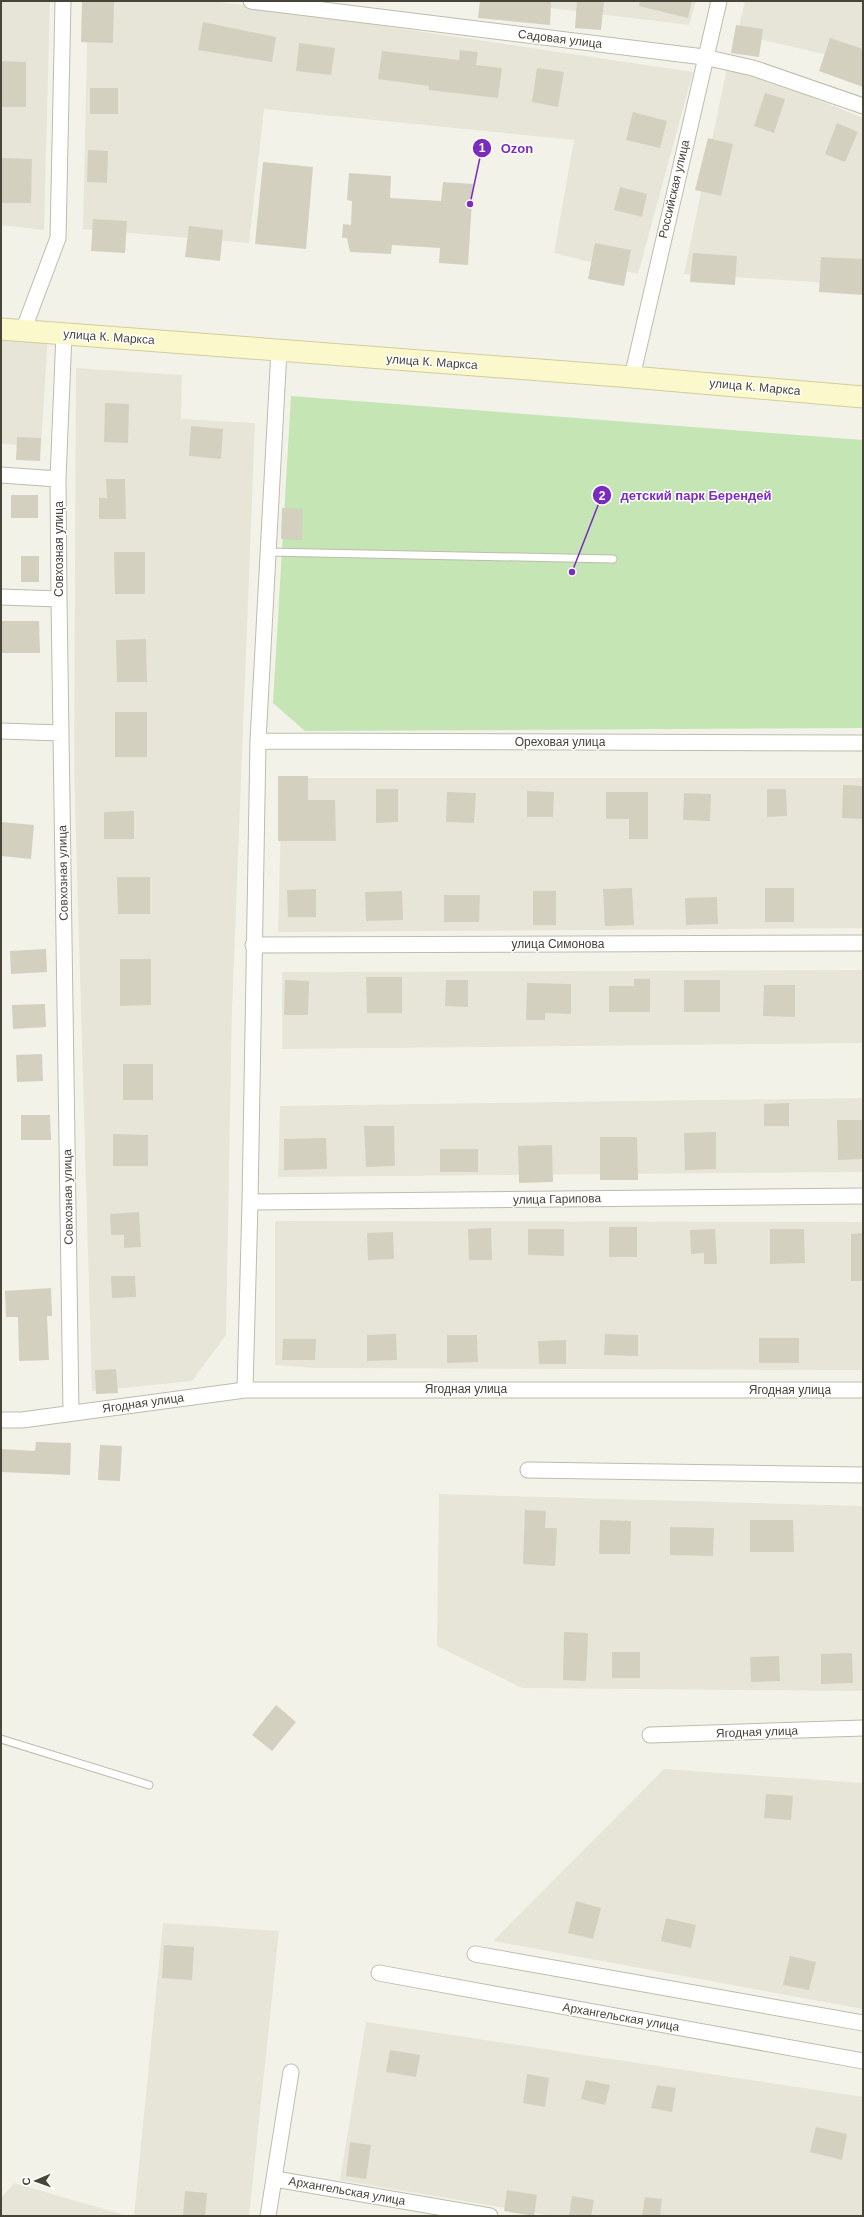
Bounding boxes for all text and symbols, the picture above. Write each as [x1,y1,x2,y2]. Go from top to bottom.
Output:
street label: Садовая улица [517,27,603,51]
callout: Ozon [472,136,541,161]
street label: Российская улица [656,138,692,240]
text: 1 [479,141,486,155]
text: Ozon [501,141,533,156]
street label: улица К. Маркса [63,327,155,347]
street label: улица К. Маркса [386,352,478,372]
street label: улица К. Маркса [709,376,802,398]
callout: детский парк Берендей [592,483,779,508]
text: детский парк Берендей [620,488,772,503]
text: 2 [599,489,606,503]
street label: Совхозная улица [52,501,66,597]
street label: Ореховая улица [515,735,606,749]
street label: Совхозная улица [55,825,71,921]
street label: улица Симонова [512,937,605,951]
street label: Совхозная улица [60,1149,76,1245]
street label: улица Гарипова [513,1191,602,1207]
street label: Ягодная улица [425,1382,507,1396]
street label: Ягодная улица [749,1383,831,1397]
street label: Ягодная улица [101,1390,185,1416]
street label: Ягодная улица [716,1724,799,1740]
street label: Архангельская улица [562,2000,681,2034]
north arrow [16,2161,56,2201]
street label: Архангельская улица [288,2174,407,2208]
text: С [20,2177,32,2186]

